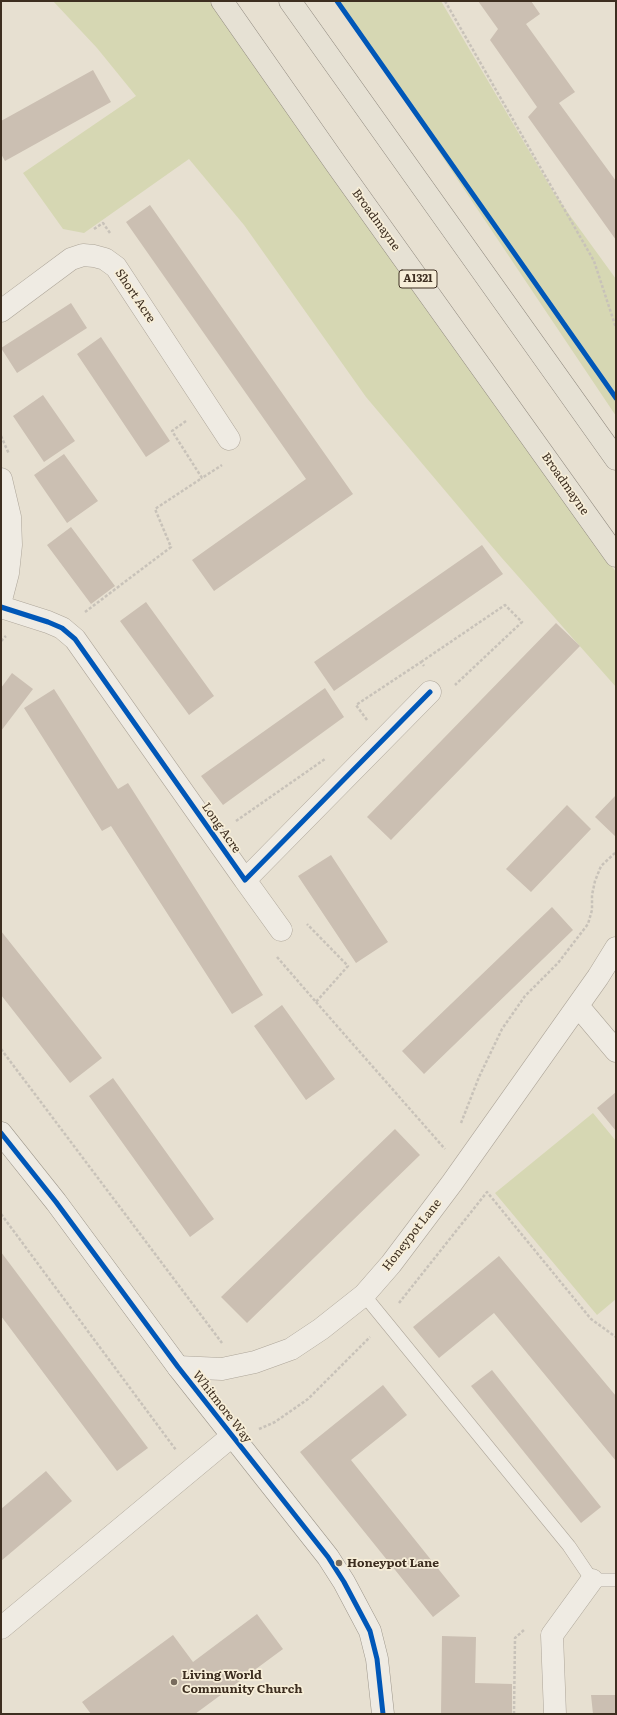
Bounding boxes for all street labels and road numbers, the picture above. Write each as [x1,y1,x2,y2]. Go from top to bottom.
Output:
street label: Broadmayne [349,186,403,254]
street label: Short Acre [112,267,158,325]
road number: A1321 [399,270,437,288]
street label: Broadmayne [538,450,592,518]
street label: Long Acre [198,800,244,856]
street label: Honeypot Lane [379,1196,445,1274]
street label: Whitmore Way [189,1368,255,1446]

